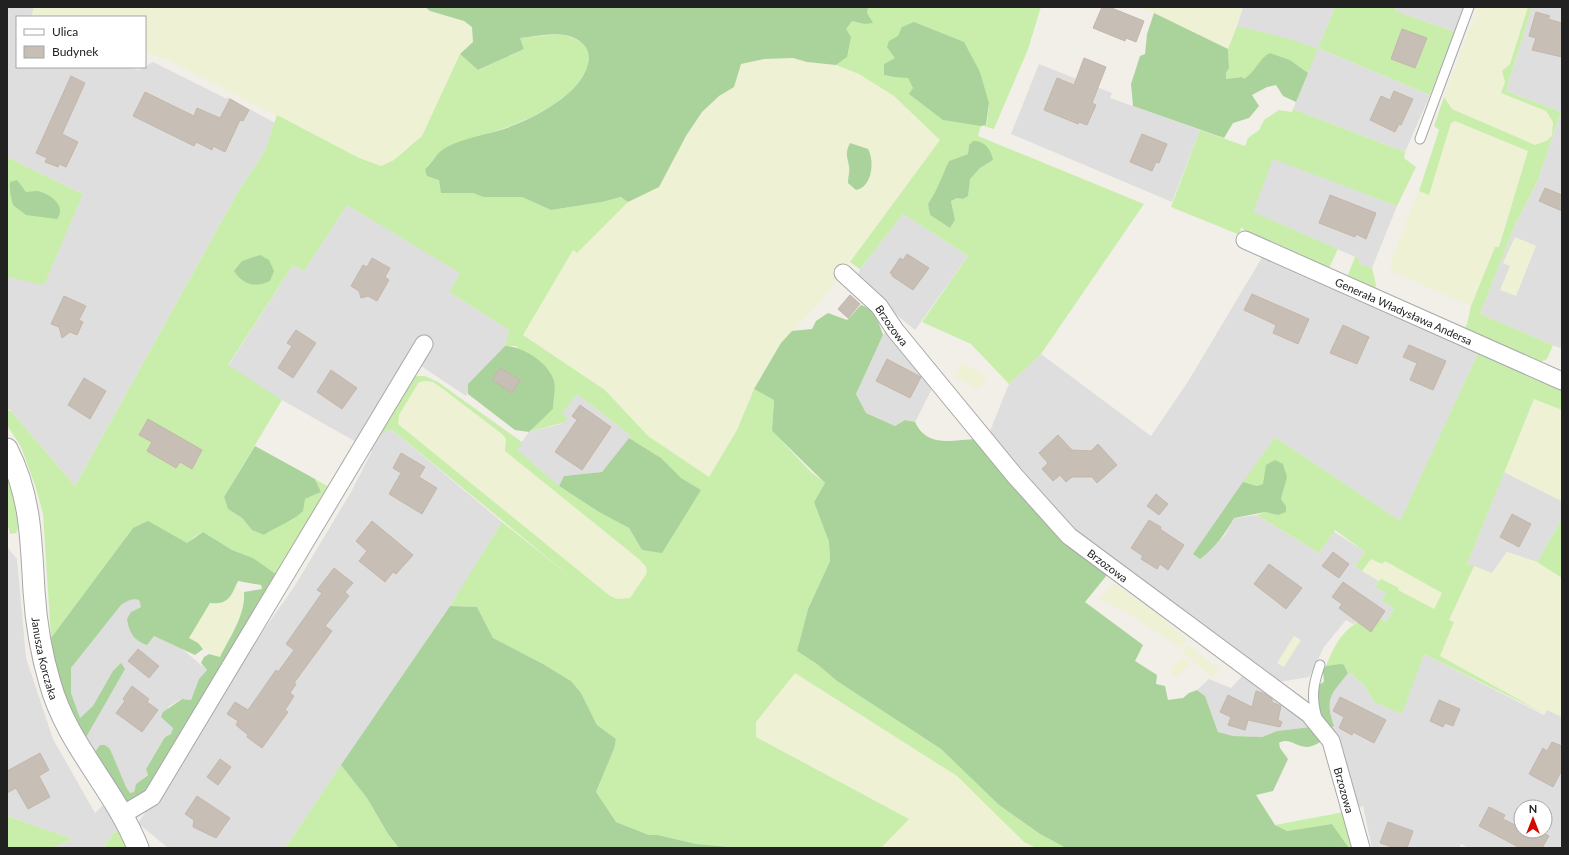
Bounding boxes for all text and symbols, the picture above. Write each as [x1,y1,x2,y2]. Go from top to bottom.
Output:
legend [16,16,146,68]
text: Ulica [52,24,78,39]
text: Budynek [52,44,99,59]
street label: Generała Władysława Andersa [1333,275,1474,347]
street label: Brzozowa [873,302,911,348]
street label: Brzozowa [1085,546,1131,584]
street label: Janusza Korczaka [30,616,61,701]
street label: Brzozowa [1332,766,1357,815]
north arrow [1513,799,1553,839]
text: N [1529,802,1537,815]

